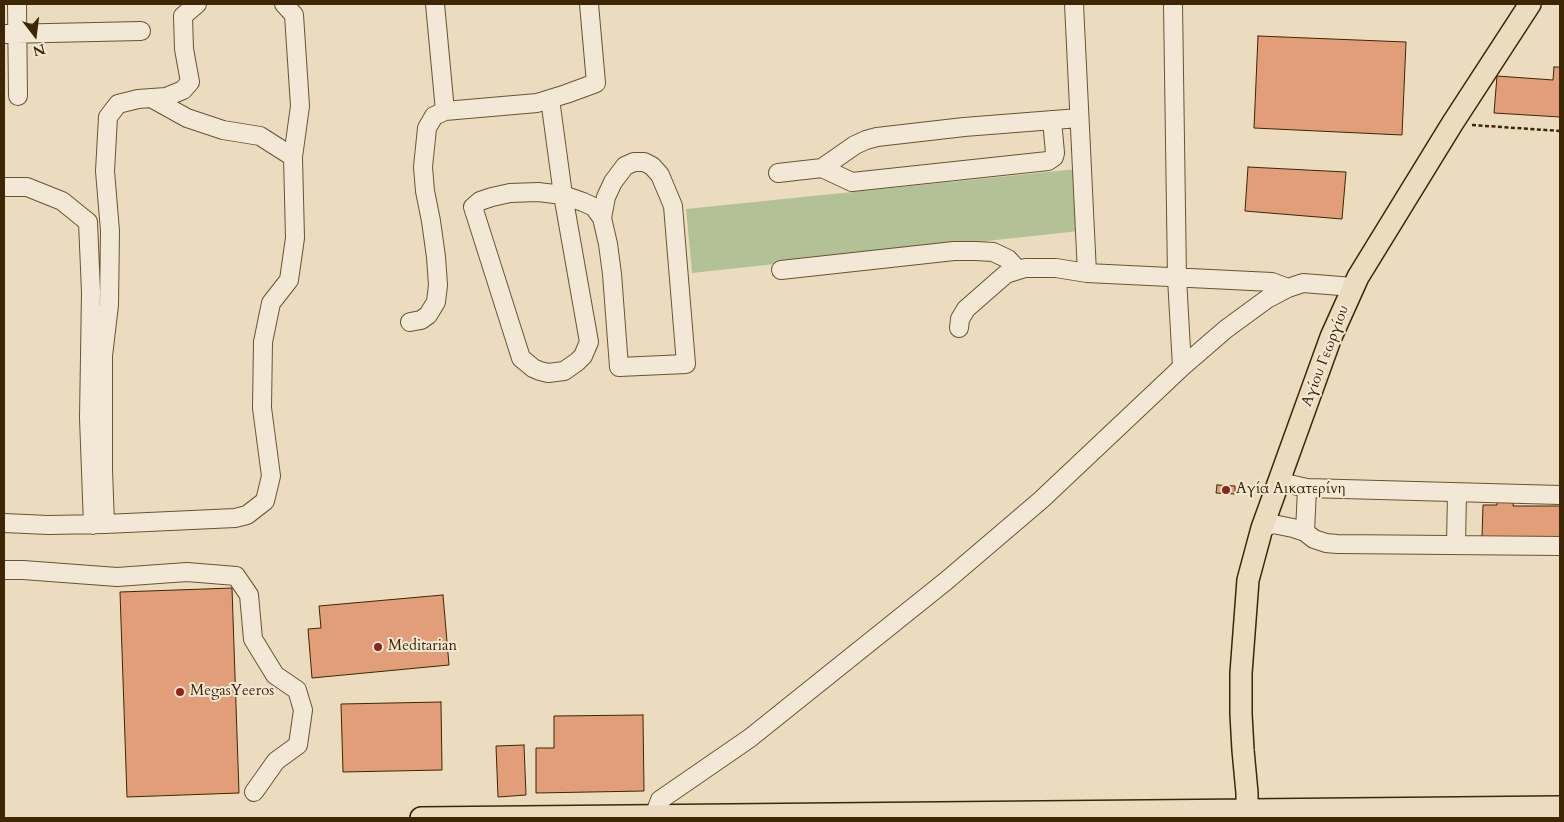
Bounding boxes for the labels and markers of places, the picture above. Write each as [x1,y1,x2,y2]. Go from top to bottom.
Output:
place label: Αγία Αικατερίνη [1236,481,1345,499]
marker: Αγία Αικατερίνη [1220,484,1232,496]
place label: Meditarian [388,638,457,656]
marker: Meditarian [372,641,384,653]
place label: MegasYeeros [190,683,274,701]
marker: MegasYeeros [174,686,186,698]

